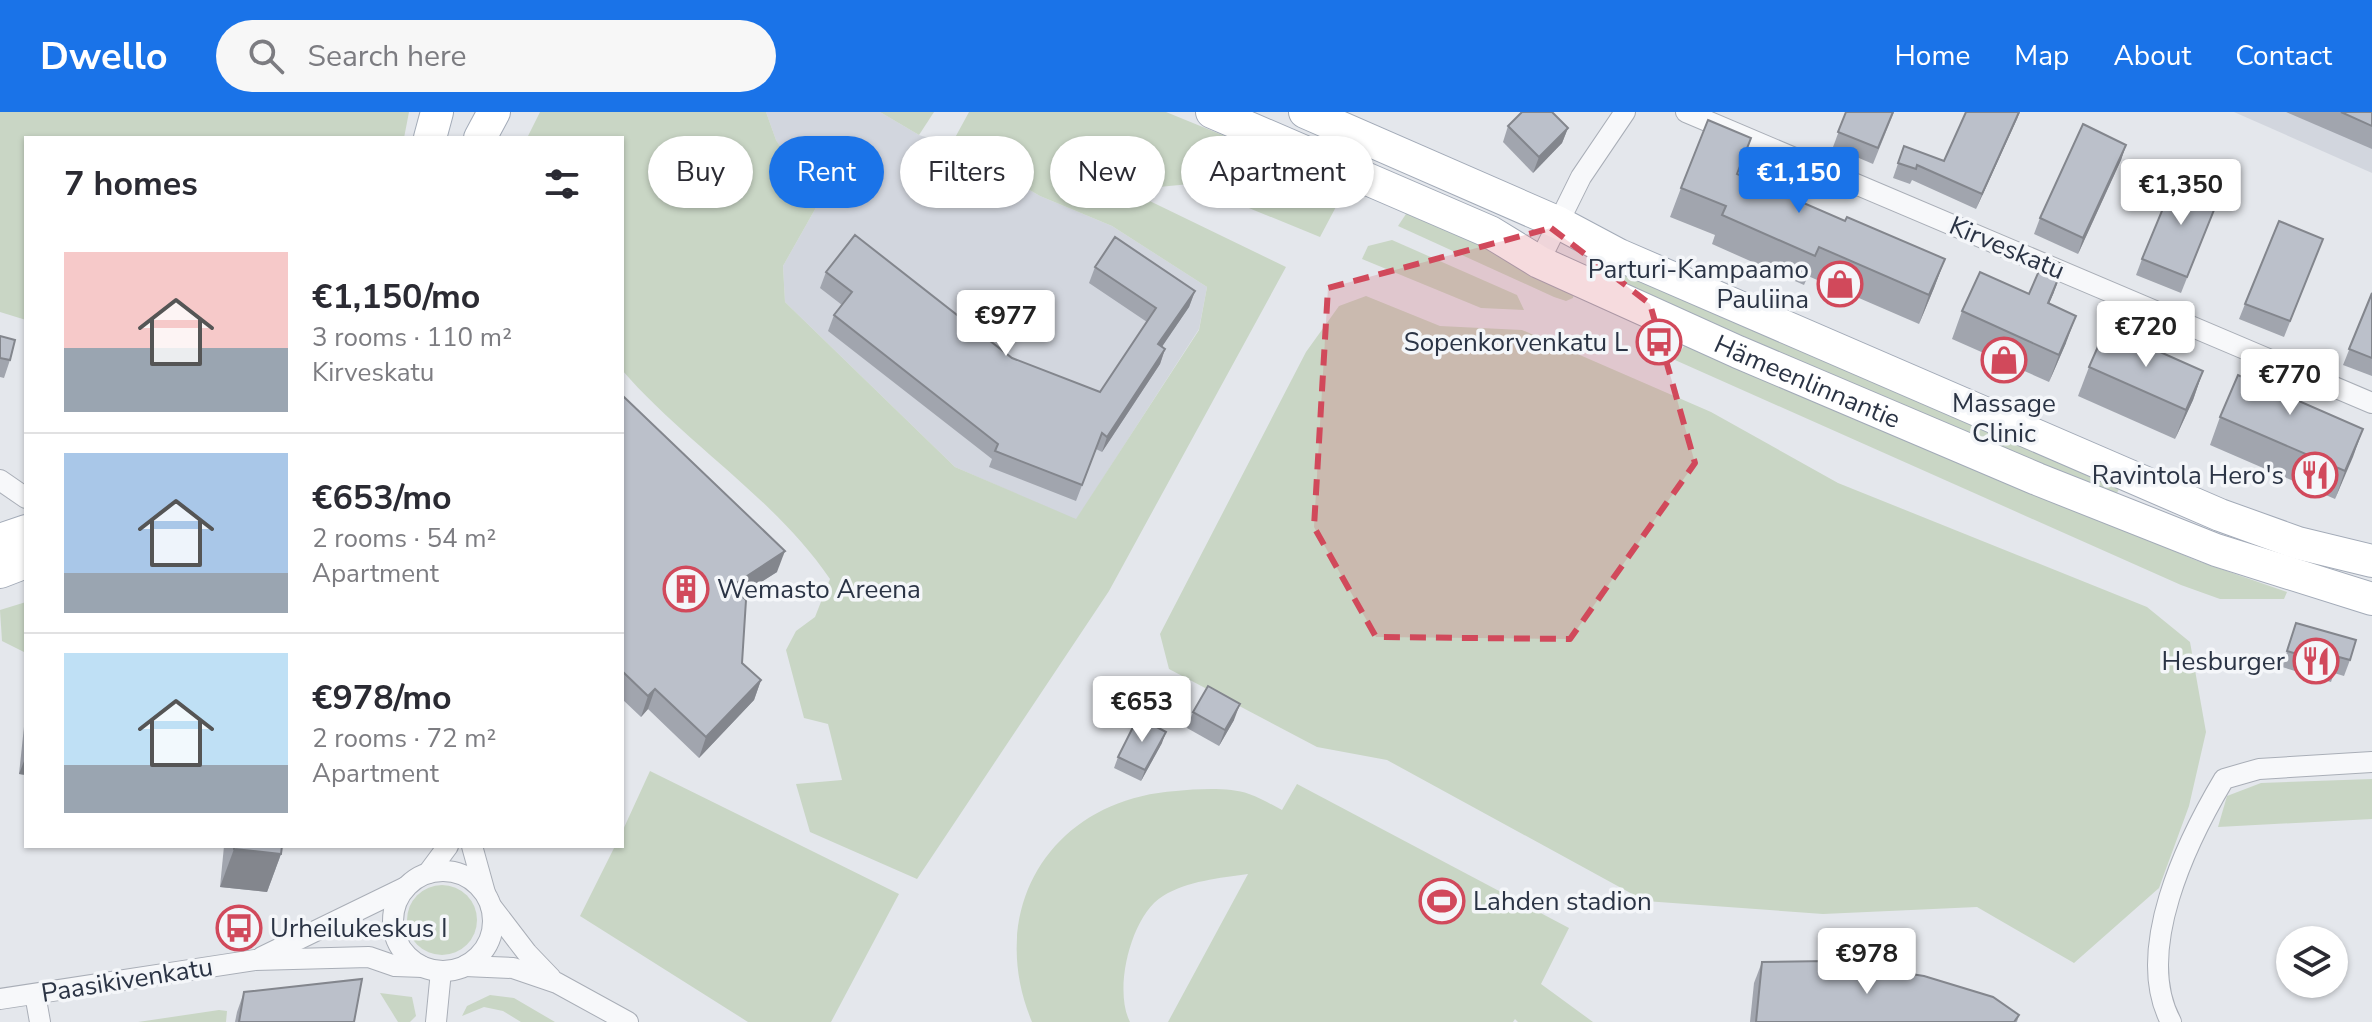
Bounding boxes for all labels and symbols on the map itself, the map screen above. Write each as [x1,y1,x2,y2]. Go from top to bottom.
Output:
pin: €1,150 [1734,147,1864,215]
pin: €1,350 [2116,159,2246,227]
street label: Kirveskatu [1944,208,2070,288]
place label: Parturi-Kampaamo Pauliina [1588,252,1809,317]
shop icon: Parturi-Kampaamo Pauliina [1816,260,1864,308]
pin: €977 [959,290,1053,358]
pin: €720 [2099,301,2193,369]
bus stop icon: Sopenkorvenkatu L [1635,318,1683,366]
place label: Sopenkorvenkatu L [1404,325,1628,360]
street label: Hämeenlinnantie [1709,326,1906,436]
shop icon: Massage Clinic [1980,336,2028,384]
pin: €770 [2243,349,2337,417]
place label: Massage Clinic [1952,386,2056,451]
restaurant icon: Ravintola Hero's [2291,451,2339,499]
place label: Ravintola Hero's [2092,458,2284,493]
building icon: Wemasto Areena [662,565,710,613]
place label: Wemasto Areena [717,572,921,607]
restaurant icon: Hesburger [2292,637,2340,685]
place label: Hesburger [2162,644,2286,679]
pin: €653 [1095,676,1189,744]
sports icon: Lahden stadion [1418,877,1466,925]
place label: Lahden stadion [1473,884,1652,919]
bus stop icon: Urheilukeskus I [215,904,263,952]
place label: Urheilukeskus I [270,911,448,946]
pin: €978 [1820,928,1914,996]
street label: Paasikivenkatu [39,949,215,1011]

